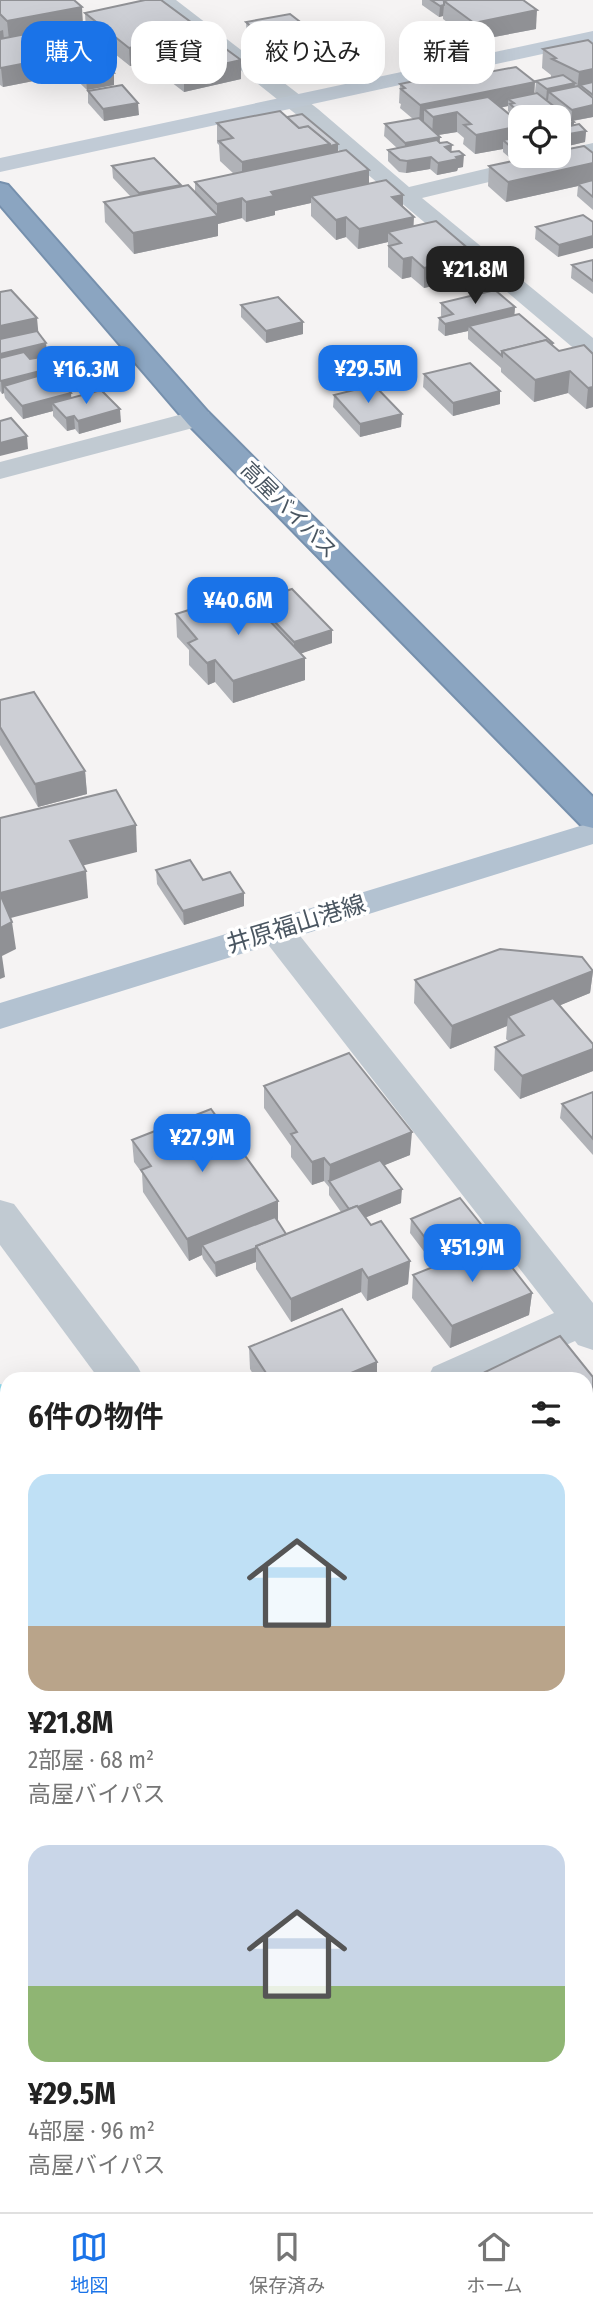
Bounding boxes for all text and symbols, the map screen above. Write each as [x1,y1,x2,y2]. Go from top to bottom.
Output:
chip: 購入 [21,21,117,84]
chip: 賃貸 [131,21,227,84]
chip: 絞り込み [241,21,385,84]
chip: 新着 [399,21,495,84]
map controls [508,105,571,168]
button: locate [508,105,571,168]
pin: ¥21.8M [418,246,532,306]
text: ¥21.8M [442,255,508,283]
pin: ¥16.3M [29,346,143,406]
pin: ¥29.5M [311,346,425,405]
text: ¥29.5M [334,354,402,382]
text: ¥16.3M [53,355,119,383]
street label: 高屋バイパス [235,456,343,564]
pin: ¥40.6M [181,578,295,637]
text: ¥40.6M [203,586,273,614]
street label: 井原福山港線 [223,890,369,958]
pin: ¥27.9M [145,1114,259,1174]
text: ¥27.9M [169,1123,235,1151]
pin: ¥51.9M [415,1224,529,1284]
text: ¥51.9M [440,1233,504,1261]
icon: filters [527,1395,565,1433]
text: 6件の物件 [28,1399,164,1435]
icon: home [234,1520,360,1646]
text: ¥21.8M [28,1705,113,1741]
text: 2部屋 · 68 m² [28,1746,154,1774]
text: 高屋バイパス [28,1780,166,1808]
icon: home [234,1891,360,2017]
text: ¥29.5M [28,2076,116,2112]
text: 4部屋 · 96 m² [28,2117,155,2145]
text: 高屋バイパス [28,2151,166,2179]
tab: 地図 [70,2228,108,2297]
tab: 保存済み [249,2228,325,2297]
tab: ホーム [466,2228,523,2297]

